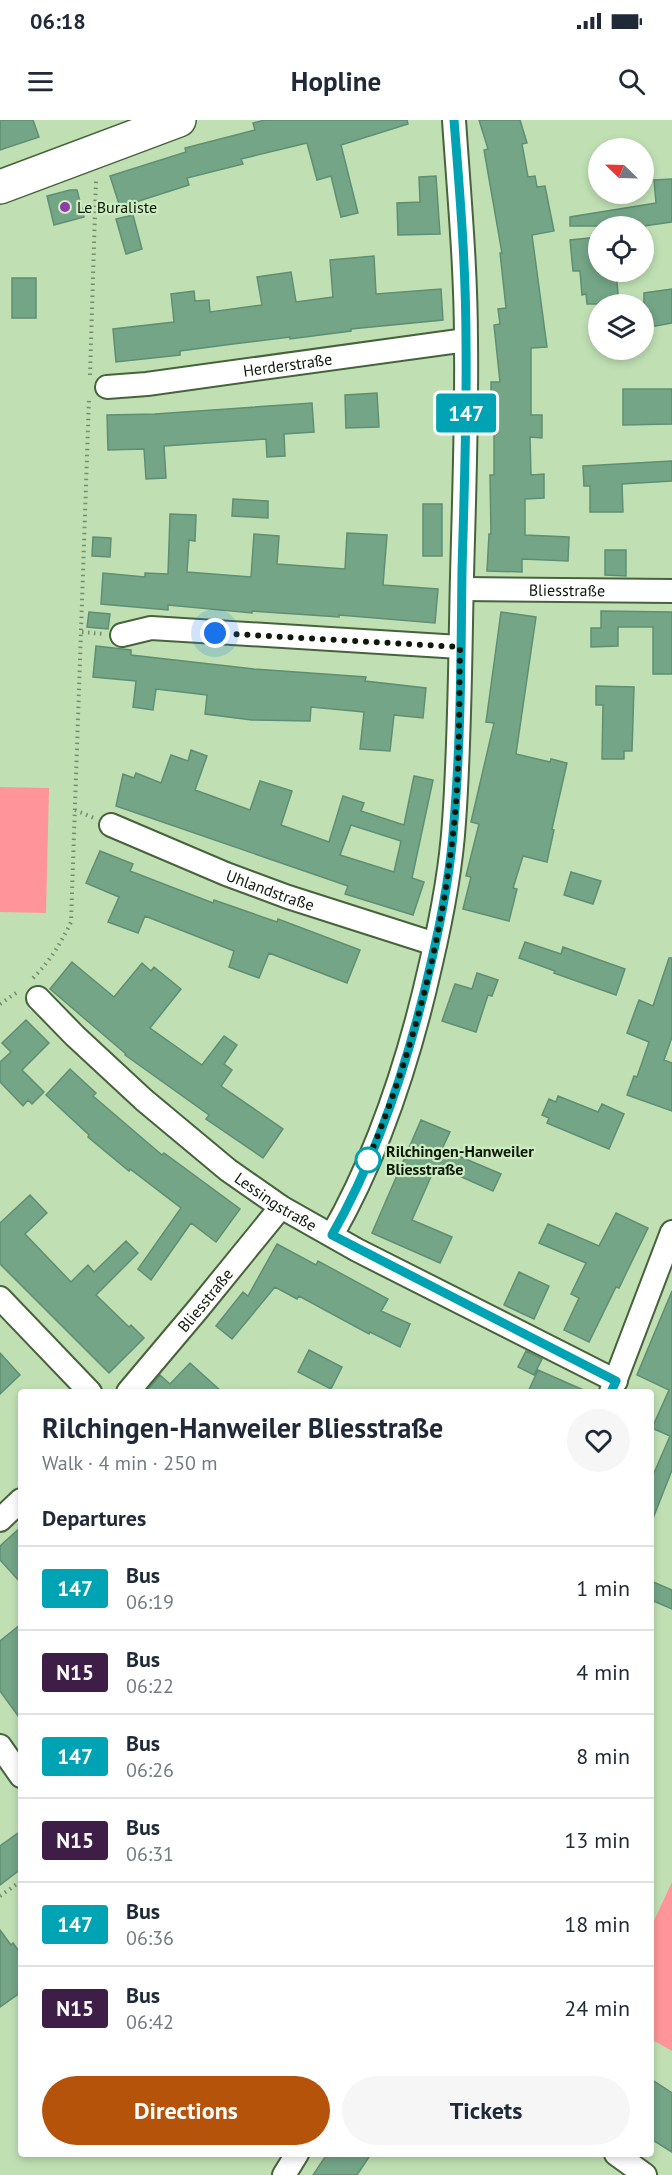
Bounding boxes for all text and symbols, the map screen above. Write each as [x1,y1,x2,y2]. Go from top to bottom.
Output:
text: 06:18 [30,7,86,35]
text: Hopline [291,64,381,98]
icon: menu [24,65,57,98]
icon: search [615,65,648,98]
north arrow [588,138,654,204]
map controls [588,138,654,360]
place label: Le Buraliste [77,197,157,217]
marker: Le Buraliste [58,200,72,214]
button: locate [588,216,654,282]
button: layers [588,294,654,360]
street label: Herderstraße [242,349,333,381]
line badge: 147 [432,394,500,432]
text: 147 [448,400,484,427]
street label: Bliesstraße [529,580,605,600]
your location [200,618,230,648]
street label: Uhlandstraße [223,865,317,915]
place label: Rilchingen-Hanweiler Bliesstraße [386,1141,534,1179]
marker: Rilchingen-Hanweiler Bliesstraße [355,1147,381,1173]
street label: Lessingstraße [231,1168,321,1235]
street label: Bliesstraße [173,1264,237,1336]
text: Rilchingen-Hanweiler Bliesstraße [42,1409,443,1446]
button: heart [567,1409,630,1472]
text: Walk · 4 min · 250 m [42,1450,218,1476]
text: Departures [42,1504,146,1532]
text: Bus [126,1561,160,1589]
text: 1 min [576,1574,630,1602]
text: 147 [57,1575,93,1602]
text: 06:19 [126,1589,174,1615]
text: Bus [126,1645,160,1673]
text: 4 min [576,1658,630,1686]
text: N15 [56,1659,94,1686]
text: 06:22 [126,1673,174,1699]
text: Bus [126,1729,160,1757]
text: 8 min [576,1742,630,1770]
text: 147 [57,1743,93,1770]
text: 06:26 [126,1757,174,1783]
text: Bus [126,1813,160,1841]
text: 13 min [564,1826,630,1854]
text: N15 [56,1827,94,1854]
text: 06:31 [126,1841,174,1867]
text: Bus [126,1897,160,1925]
text: 18 min [564,1910,630,1938]
text: 147 [57,1911,93,1938]
text: 06:36 [126,1925,174,1951]
text: Bus [126,1981,160,2009]
text: 24 min [564,1994,630,2022]
text: N15 [56,1995,94,2022]
text: 06:42 [126,2009,174,2035]
button: Directions [42,2076,330,2145]
button: Tickets [342,2076,630,2145]

